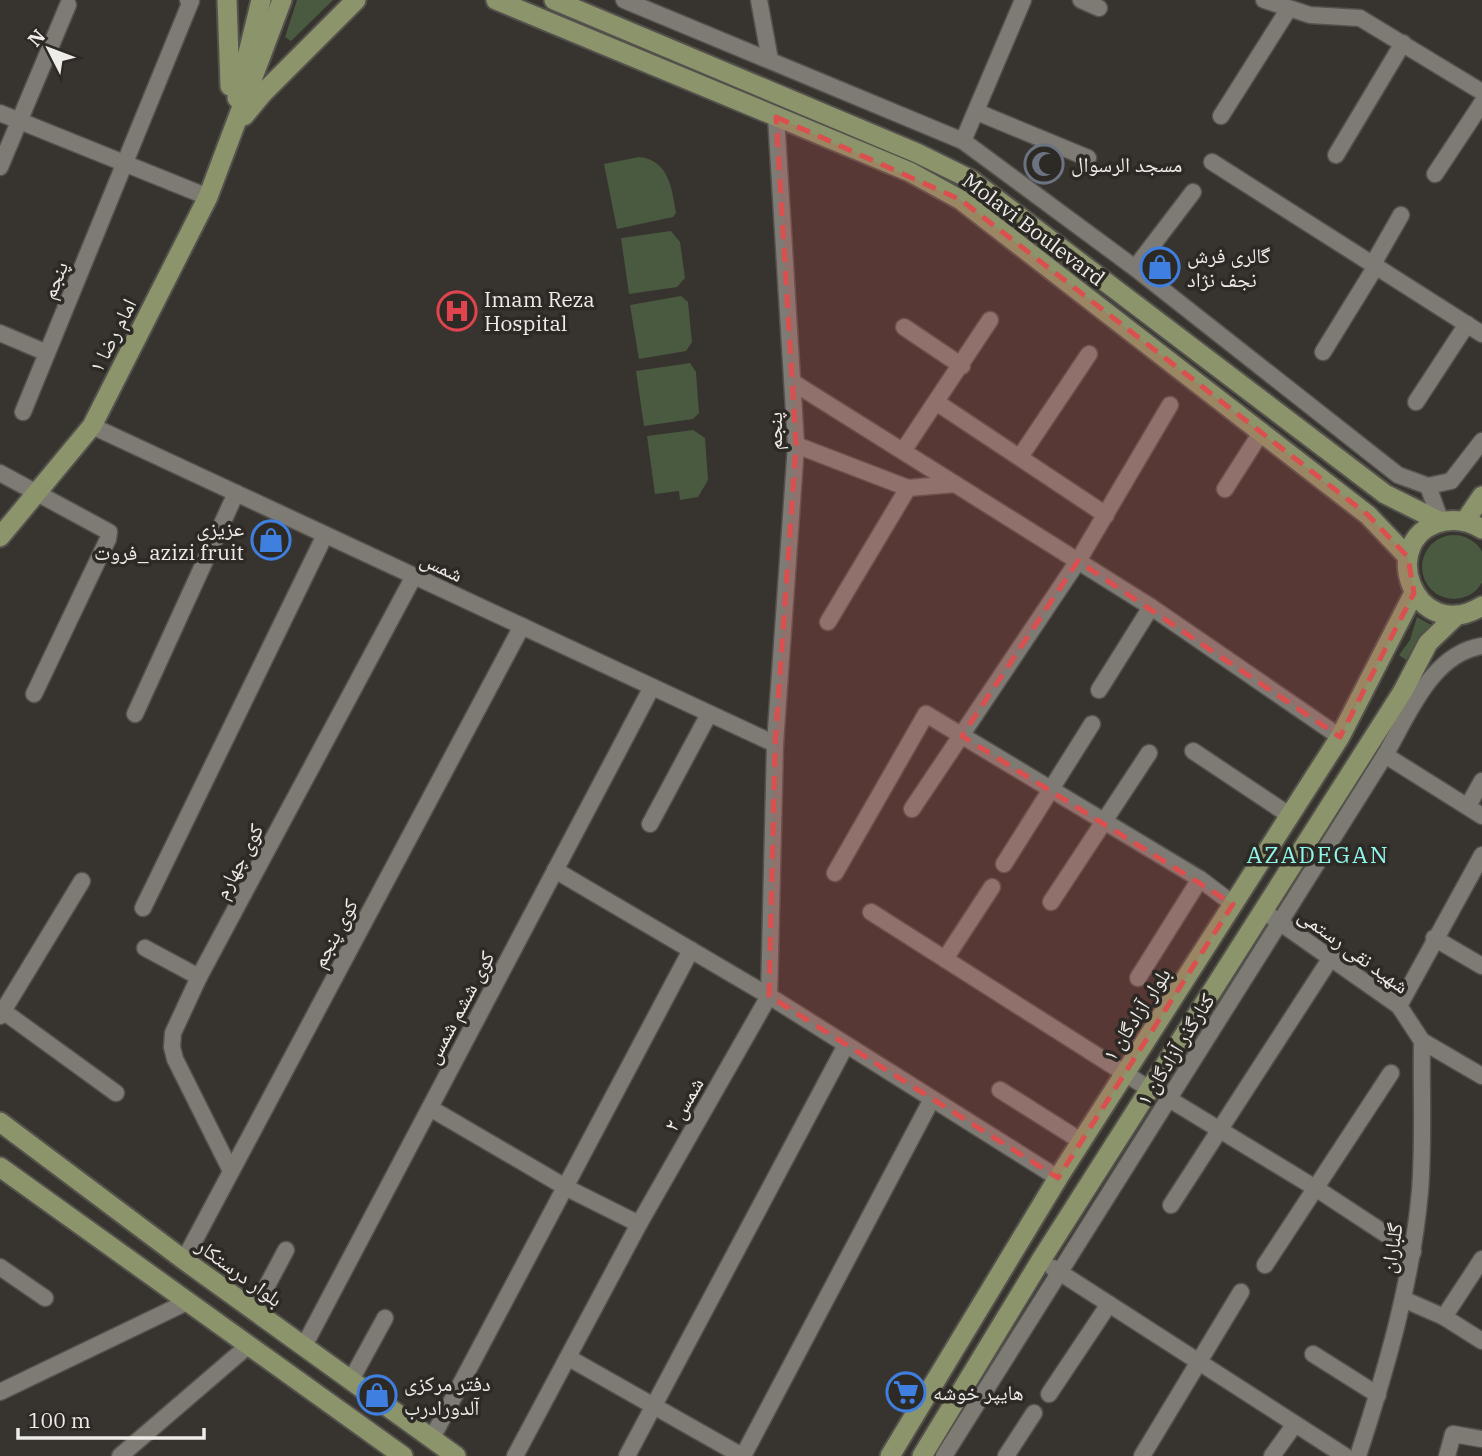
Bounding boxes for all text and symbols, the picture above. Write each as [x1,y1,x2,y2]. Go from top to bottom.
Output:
north arrow [14,14,84,84]
text: N [22,24,50,51]
mosque icon: مسجد الرسوال [1023,143,1065,185]
place label: مسجد الرسوال [1071,150,1182,178]
street label: Molavi Boulevard [957,166,1111,292]
place label: گالری فرش نجف نژاد [1187,241,1271,293]
shop icon: گالری فرش نجف نژاد [1139,246,1181,288]
street label: پنجم [34,257,75,303]
place label: Imam Reza Hospital [484,285,595,337]
hospital icon: Imam Reza Hospital [436,290,478,332]
street label: امام رضا ۱ [82,293,143,377]
street label: پنجم [760,412,789,450]
place label: عزیزی فروت_azizi fruit [94,514,244,566]
shop icon: عزیزی فروت_azizi fruit [250,519,292,561]
street label: شمس [416,544,468,588]
street label: کوی چهارم [207,818,270,904]
district label: AZADEGAN [1246,839,1390,869]
street label: کوی پنجم [304,893,365,973]
street label: شهید نقی رستمی [1293,900,1415,1000]
street label: کوی ششم شمس [418,945,501,1069]
street label: بلوار آزادگان ۱ [1095,962,1177,1066]
street label: کنارگذر آزادگان ۱ [1129,987,1221,1110]
street label: شمس ۲ [656,1072,710,1136]
street label: گلباران [1373,1220,1409,1275]
street label: بلوار درستکار [191,1231,289,1313]
place label: دفتر مرکزی آلدورادرب [404,1369,491,1421]
supermarket icon: هایپر خوشه [885,1371,927,1413]
shop icon: دفتر مرکزی آلدورادرب [356,1374,398,1416]
place label: هایپر خوشه [933,1378,1024,1406]
scale bar [18,1396,203,1440]
text: 100 m [28,1406,91,1434]

